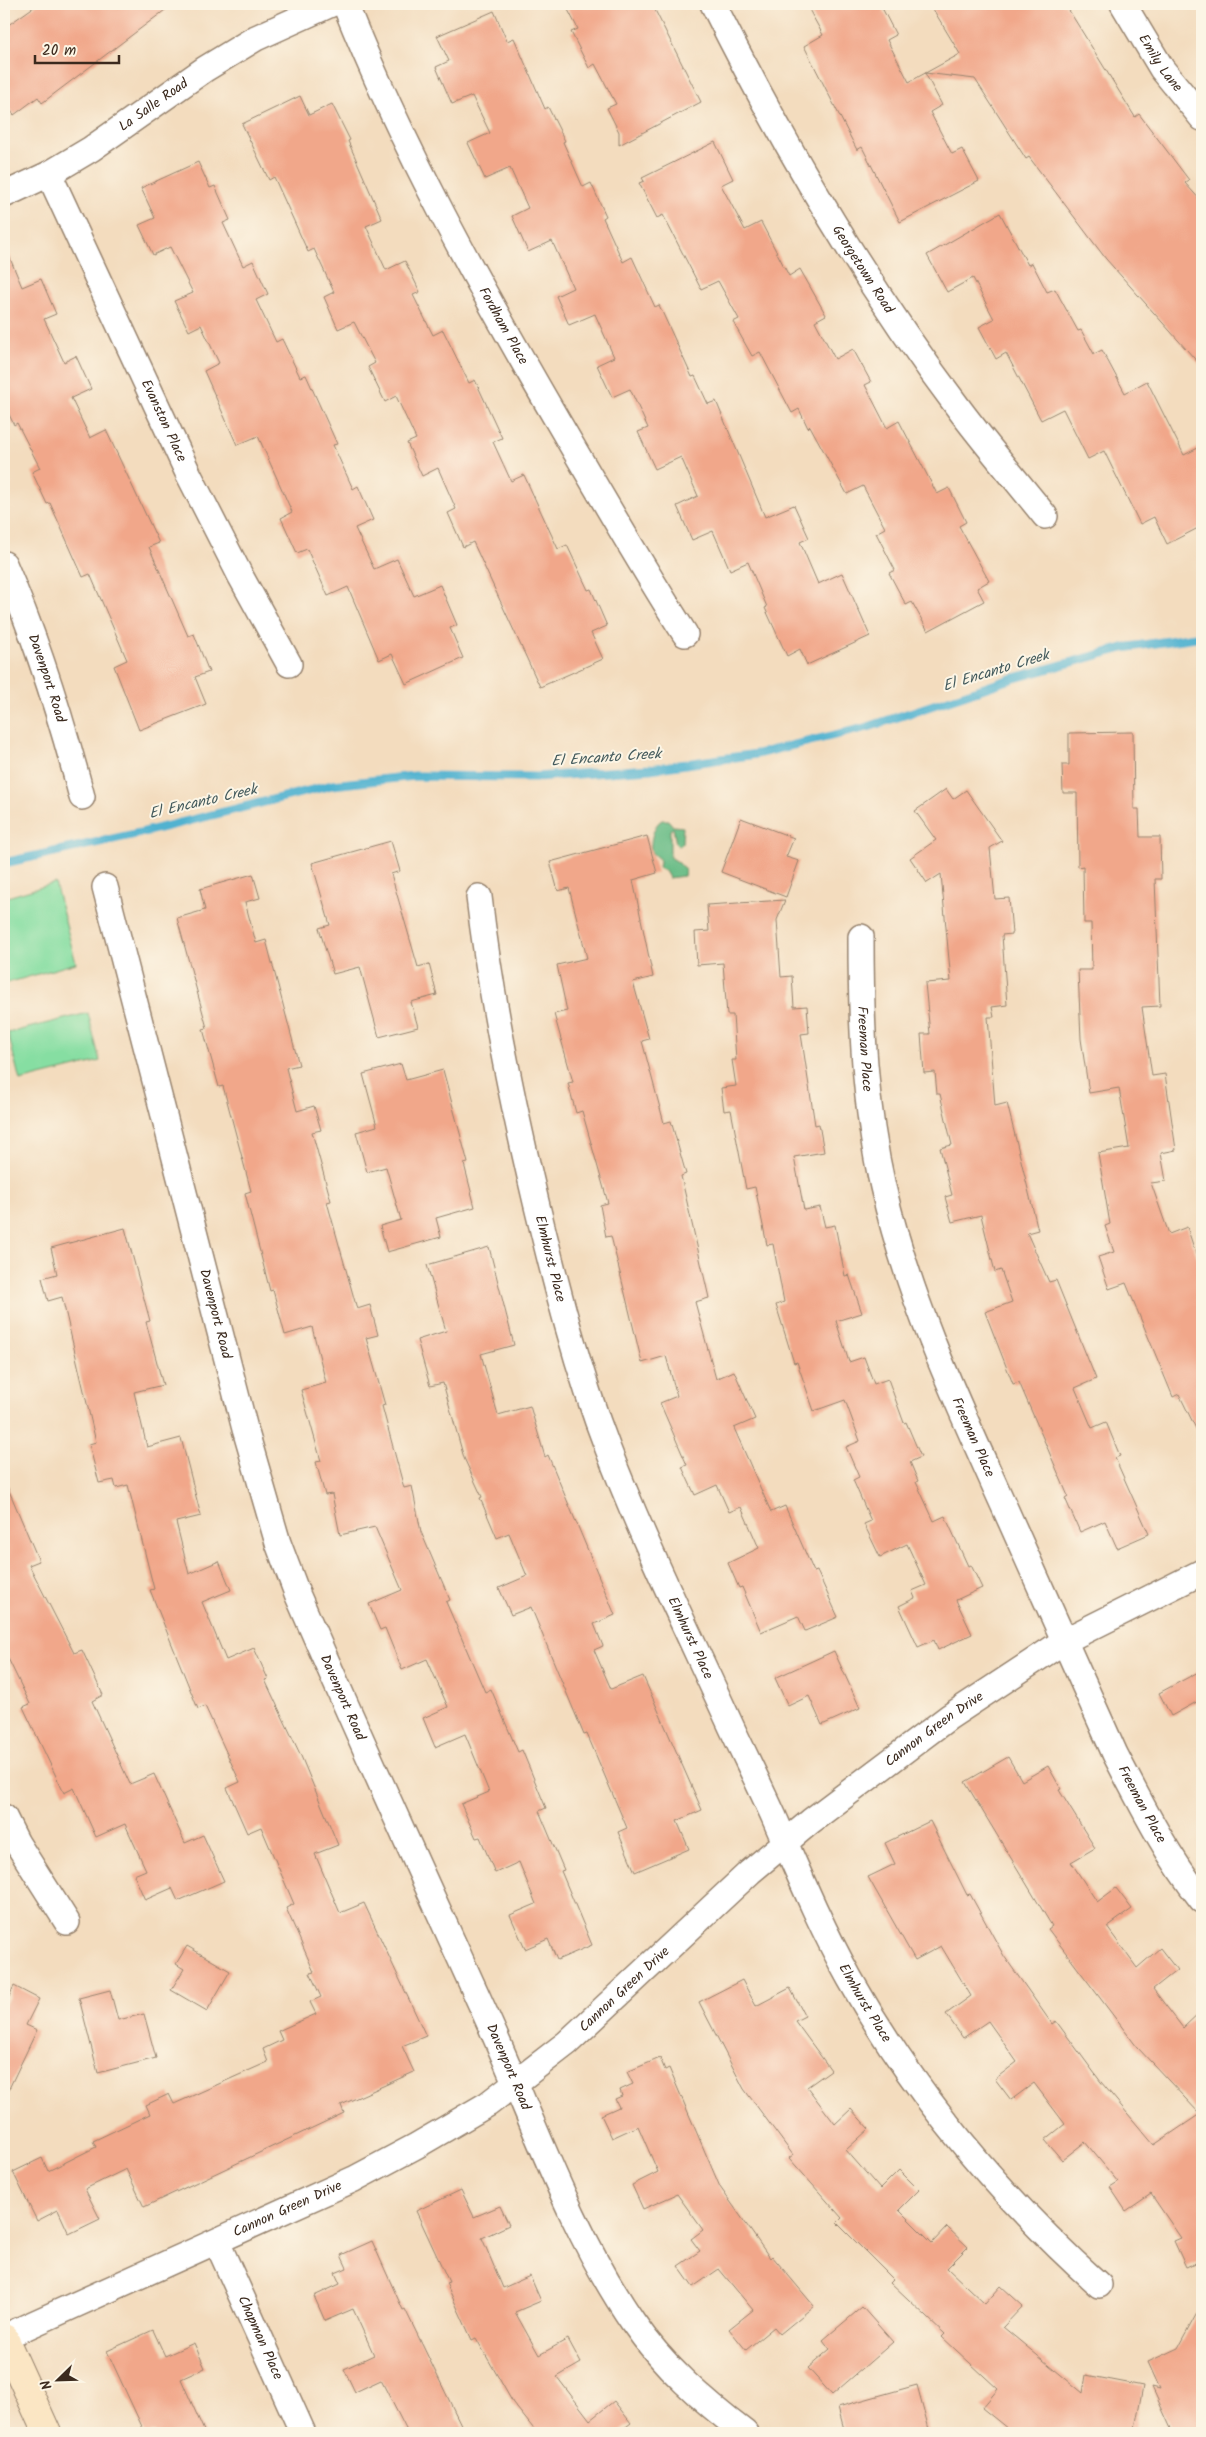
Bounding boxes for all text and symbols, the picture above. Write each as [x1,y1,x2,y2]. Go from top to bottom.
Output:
street label: Emily Lane [1133,30,1188,98]
scale bar [35,32,119,64]
text: 20 m [42,39,76,63]
street label: La Salle Road [114,72,194,137]
street label: Georgetown Road [826,221,900,319]
street label: Fordham Place [473,283,534,370]
street label: Evanston Place [135,376,193,466]
street label: Davenport Road [22,631,72,726]
water label: El Encanto Creek [940,643,1054,699]
water label: El Encanto Creek [550,742,664,774]
water label: El Encanto Creek [147,777,261,826]
street label: Freeman Place [851,1006,878,1093]
street label: Elmhurst Place [529,1213,572,1305]
street label: Davenport Road [193,1267,238,1362]
street label: Freeman Place [946,1394,1001,1481]
street label: Elmhurst Place [662,1593,719,1683]
street label: Davenport Road [314,1651,372,1745]
street label: Cannon Green Drive [880,1686,989,1773]
street label: Freeman Place [1112,1761,1172,1848]
street label: Cannon Green Drive [574,1941,675,2037]
street label: Elmhurst Place [833,1960,897,2048]
street label: Davenport Road [480,2020,537,2115]
street label: Cannon Green Drive [229,2175,346,2243]
street label: Chapman Place [232,2292,289,2384]
north arrow [32,2354,82,2404]
text: N [35,2376,59,2393]

